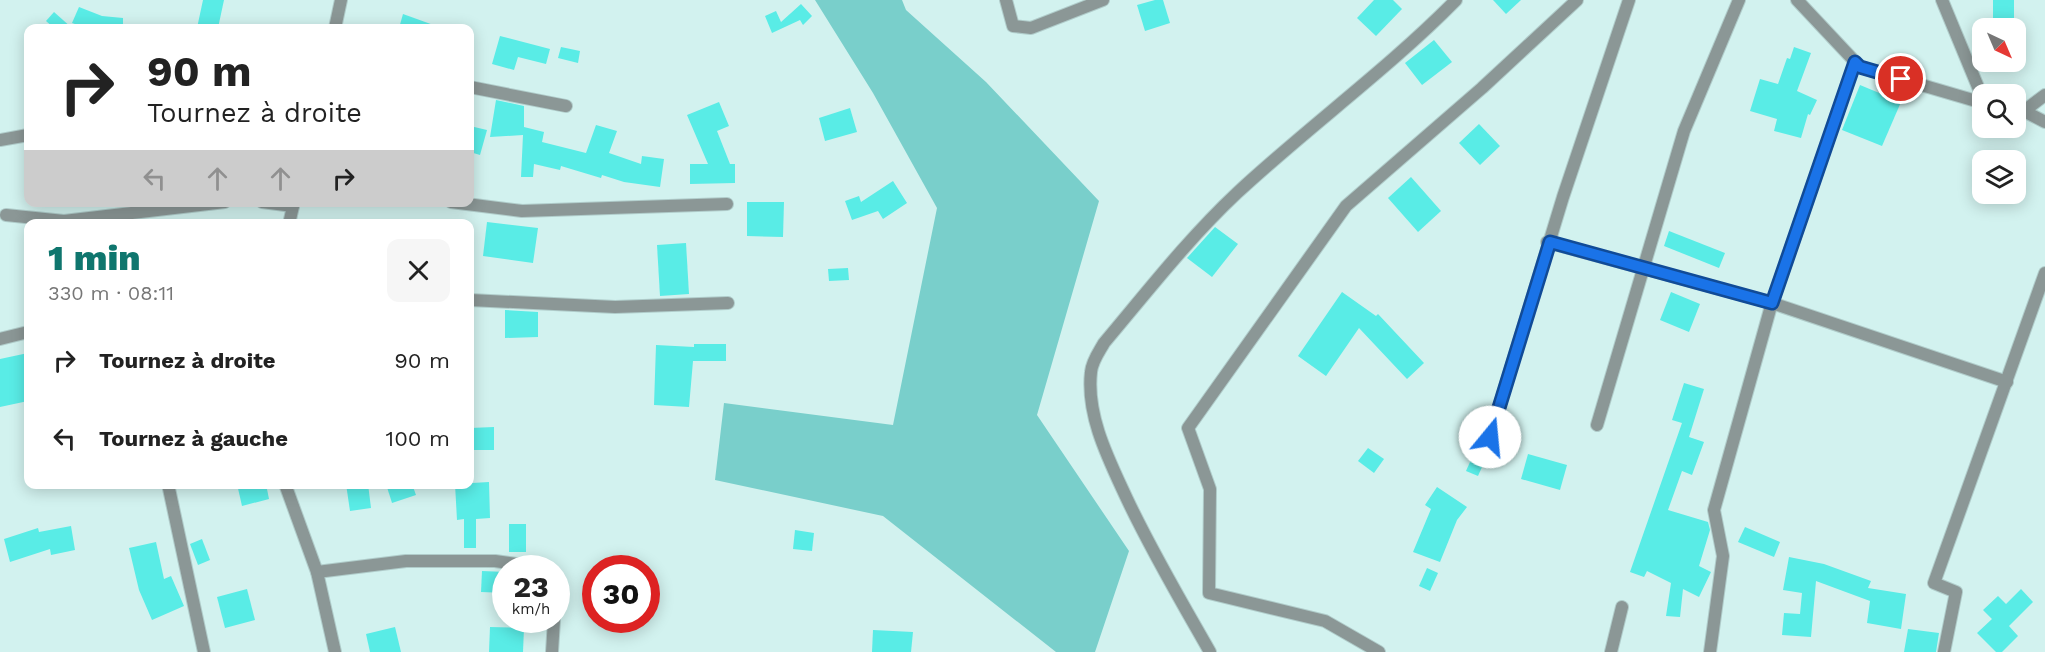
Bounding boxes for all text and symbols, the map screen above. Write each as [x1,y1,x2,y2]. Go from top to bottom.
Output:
north arrow [1972,18,2026,72]
map controls [1972,18,2026,204]
text: 90 m [147,47,251,96]
icon: right [48,48,126,126]
pin [1875,53,1926,104]
icon: arrive [1884,62,1917,95]
button: search [1972,84,2026,138]
text: Tournez à droite [147,97,362,129]
button: layers [1972,150,2026,204]
icon: left [138,162,171,195]
icon: ahead [201,162,234,195]
icon: ahead [264,162,297,195]
icon: right [327,162,360,195]
text: 1 min [48,237,141,279]
button: close [387,239,450,302]
text: 330 m · 08:11 [48,281,174,305]
icon: right [48,344,81,377]
text: Tournez à droite [99,348,276,373]
text: 90 m [394,348,450,373]
position arrow [1458,405,1522,469]
icon: left [48,422,81,455]
text: Tournez à gauche [99,426,288,451]
text: 100 m [386,426,450,451]
speed limit sign: 30 [582,555,660,633]
text: 23 [513,569,549,604]
text: km/h [512,600,550,618]

